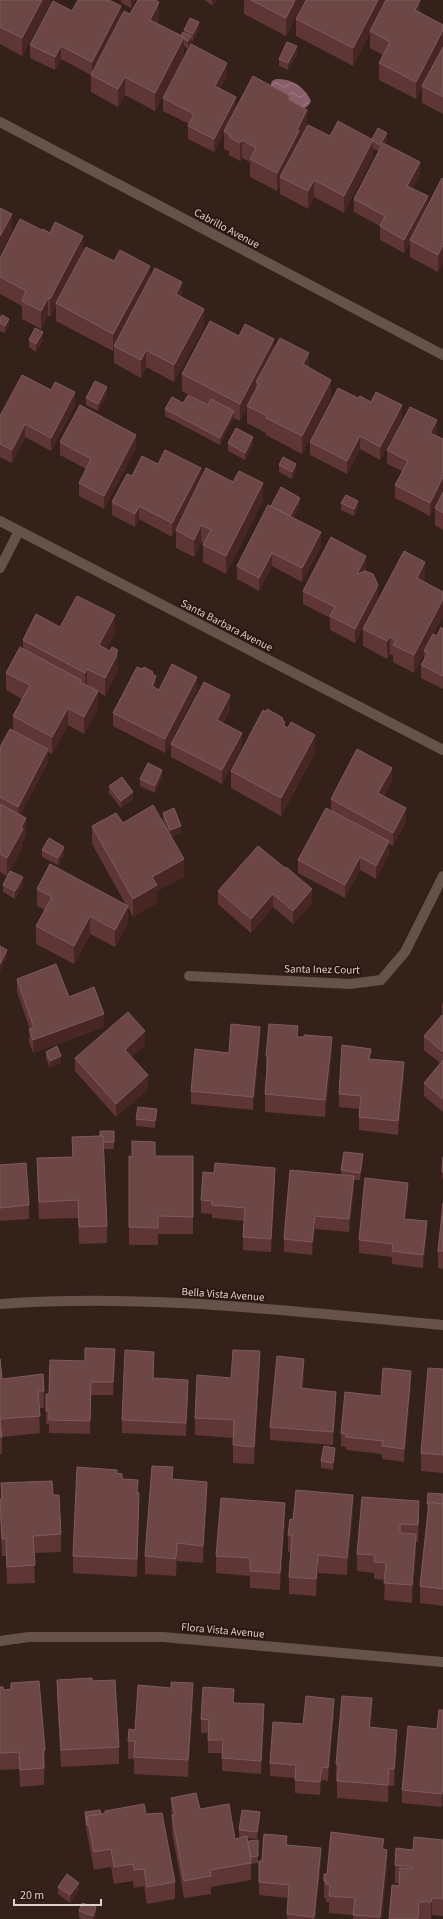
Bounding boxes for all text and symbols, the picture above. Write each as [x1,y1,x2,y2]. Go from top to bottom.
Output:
street label: Cabrillo Avenue [191,205,263,252]
street label: Santa Barbara Avenue [178,596,276,655]
street label: Santa Inez Court [284,961,360,978]
street label: Bella Vista Avenue [181,1284,266,1305]
street label: Flora Vista Avenue [181,1619,266,1642]
scale bar [14,1881,101,1907]
text: 20 m [20,1887,44,1904]

